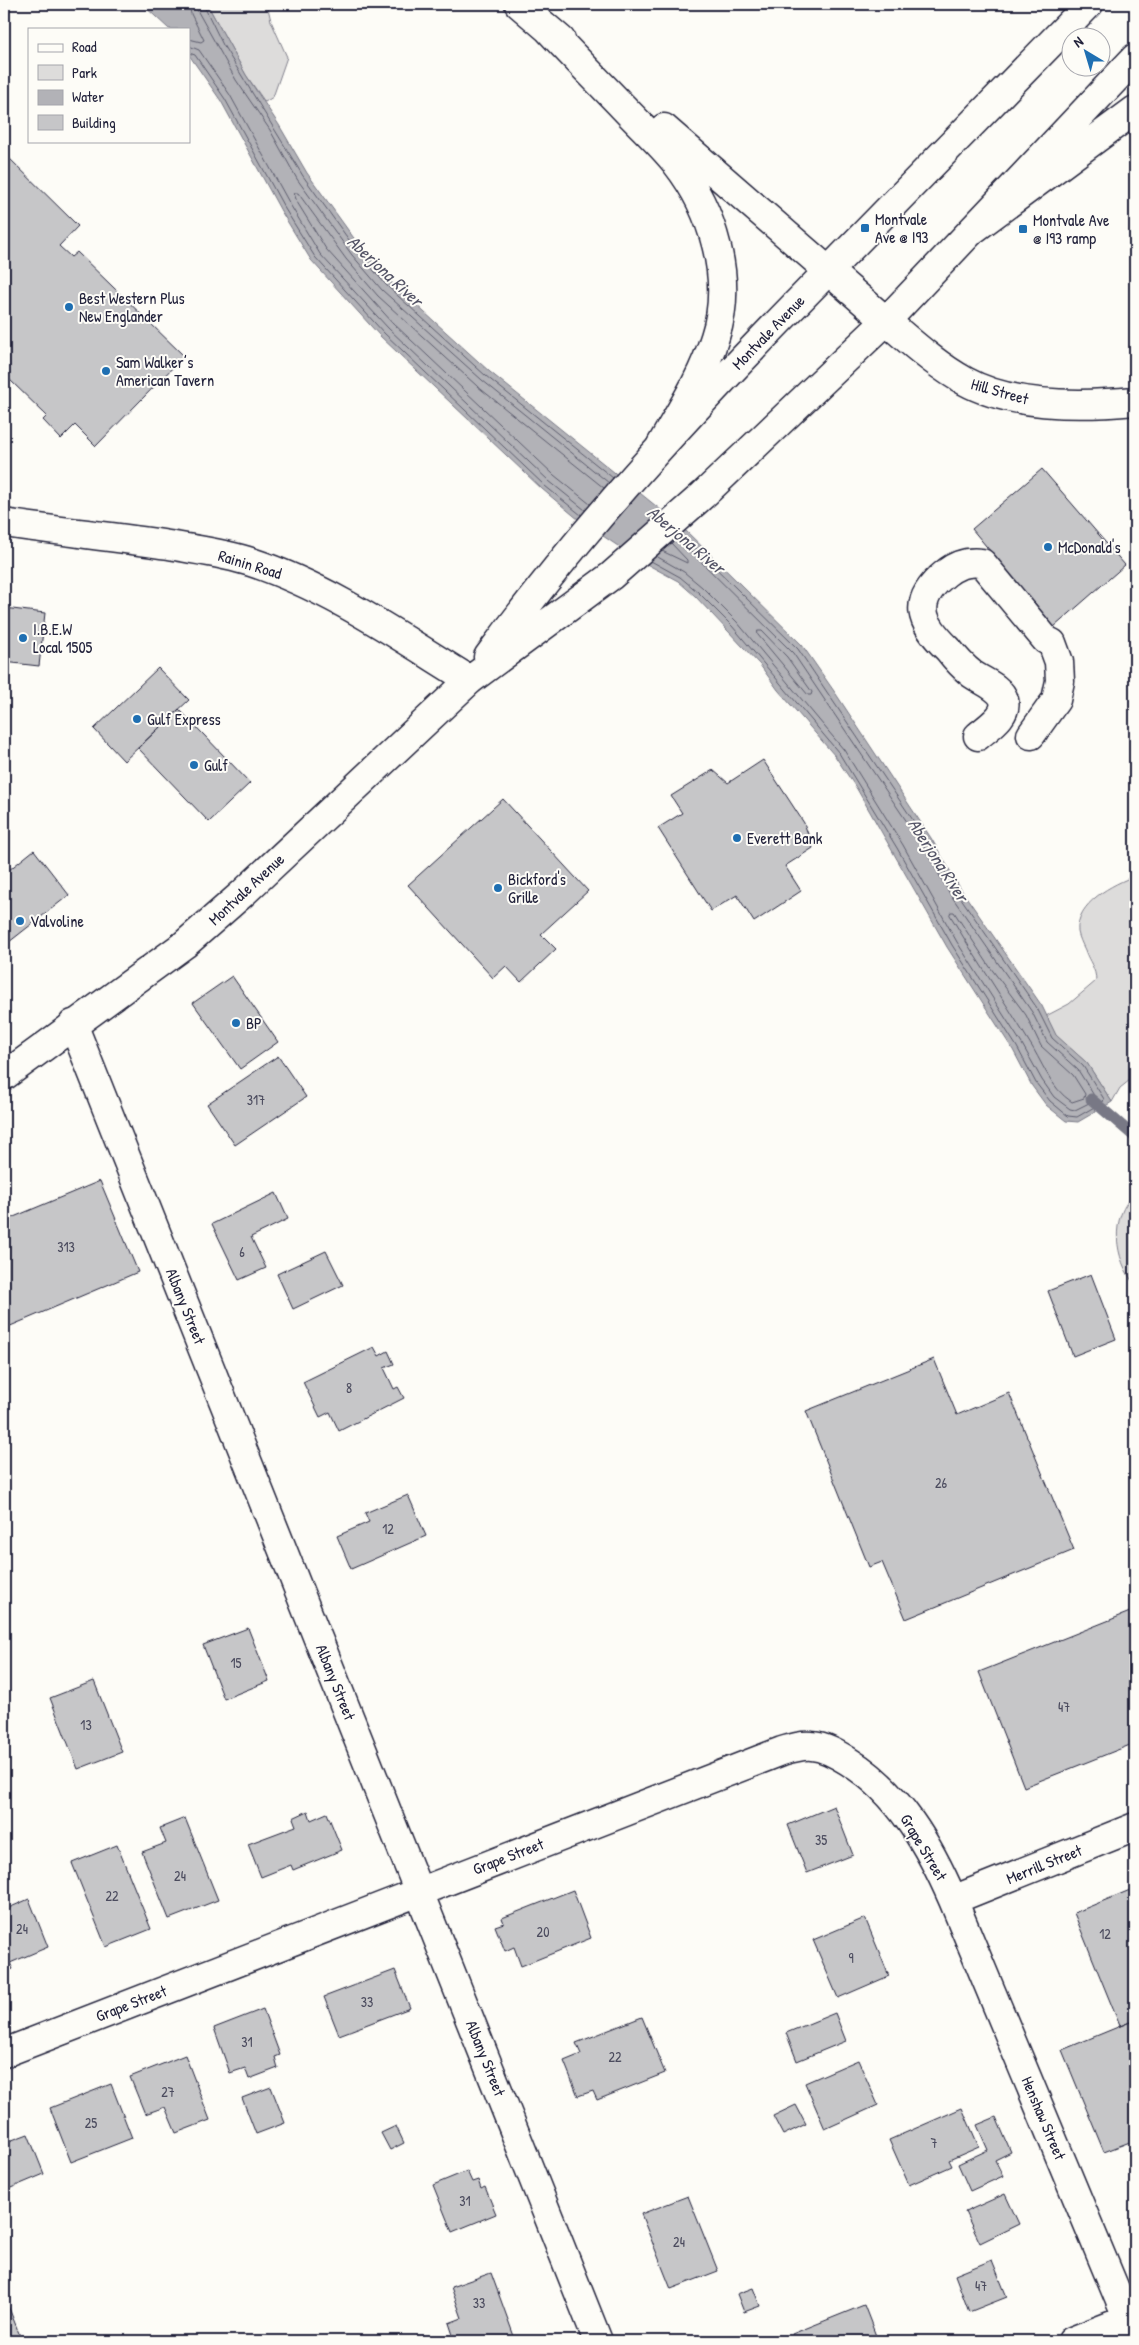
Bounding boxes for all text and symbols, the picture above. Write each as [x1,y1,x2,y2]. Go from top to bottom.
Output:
legend [28,28,190,142]
north arrow [1062,28,1112,78]
text: N [1069,31,1087,51]
text: Road [72,36,97,57]
text: Park [72,62,97,83]
text: Water [72,86,104,107]
text: Building [72,112,116,133]
place label: Montvale Ave @ I93 [875,208,929,248]
place label: Montvale Ave @ I93 ramp [1033,209,1110,249]
marker: Montvale Ave @ I93 [859,222,871,234]
marker: Montvale Ave @ I93 ramp [1017,223,1029,235]
water label: Aberjona River [342,229,430,313]
place label: Best Western Plus New Englander [79,287,185,327]
street label: Montvale Avenue [727,289,810,374]
marker: Best Western Plus New Englander [63,301,75,313]
place label: Sam Walker’s American Tavern [116,351,214,391]
marker: Sam Walker’s American Tavern [100,365,112,377]
street label: Hill Street [969,372,1032,410]
water label: Aberjona River [642,500,732,581]
place label: McDonald's [1058,536,1121,558]
marker: McDonald's [1042,541,1054,553]
street label: Rainin Road [216,544,284,584]
place label: I.B.E.W Local 1505 [33,618,93,658]
marker: I.B.E.W Local 1505 [17,632,29,644]
place label: Gulf Express [147,708,221,730]
marker: Gulf Express [131,713,143,725]
place label: Gulf [204,754,228,776]
marker: Gulf [188,759,200,771]
water label: Aberjona River [902,813,976,908]
place label: Everett Bank [747,827,823,849]
marker: Everett Bank [731,832,743,844]
street label: Montvale Avenue [203,848,289,930]
place label: Bickford's Grille [508,868,566,908]
marker: Bickford's Grille [492,882,504,894]
place label: Valvoline [30,910,84,932]
marker: Valvoline [14,915,26,927]
place label: BP [246,1012,262,1034]
marker: BP [230,1017,242,1029]
house number: 317 [247,1090,265,1109]
house number: 313 [57,1237,75,1256]
house number: 6 [239,1242,245,1261]
street label: Albany Street [161,1265,211,1348]
house number: 8 [346,1378,352,1397]
house number: 26 [935,1473,947,1492]
house number: 12 [382,1519,394,1538]
street label: Albany Street [311,1641,361,1724]
house number: 15 [230,1653,242,1672]
house number: 47 [1058,1697,1070,1716]
house number: 13 [80,1715,92,1734]
street label: Grape Street [895,1810,953,1885]
house number: 35 [815,1830,827,1849]
street label: Grape Street [469,1832,547,1880]
street label: Merrill Street [1003,1839,1085,1889]
house number: 24 [174,1866,186,1885]
house number: 22 [105,1886,119,1905]
house number: 24 [16,1919,28,1938]
house number: 20 [537,1922,549,1941]
house number: 12 [1099,1924,1111,1943]
house number: 9 [848,1948,854,1967]
street label: Grape Street [92,1979,170,2027]
house number: 33 [361,1992,373,2011]
street label: Albany Street [461,2017,511,2100]
house number: 31 [241,2032,253,2051]
house number: 22 [608,2047,622,2066]
street label: Henshaw Street [1017,2073,1072,2164]
house number: 27 [161,2082,175,2101]
house number: 25 [85,2113,97,2132]
house number: 7 [931,2133,938,2152]
house number: 31 [459,2191,471,2210]
house number: 24 [673,2232,685,2251]
house number: 47 [975,2276,987,2295]
house number: 33 [473,2293,485,2312]

